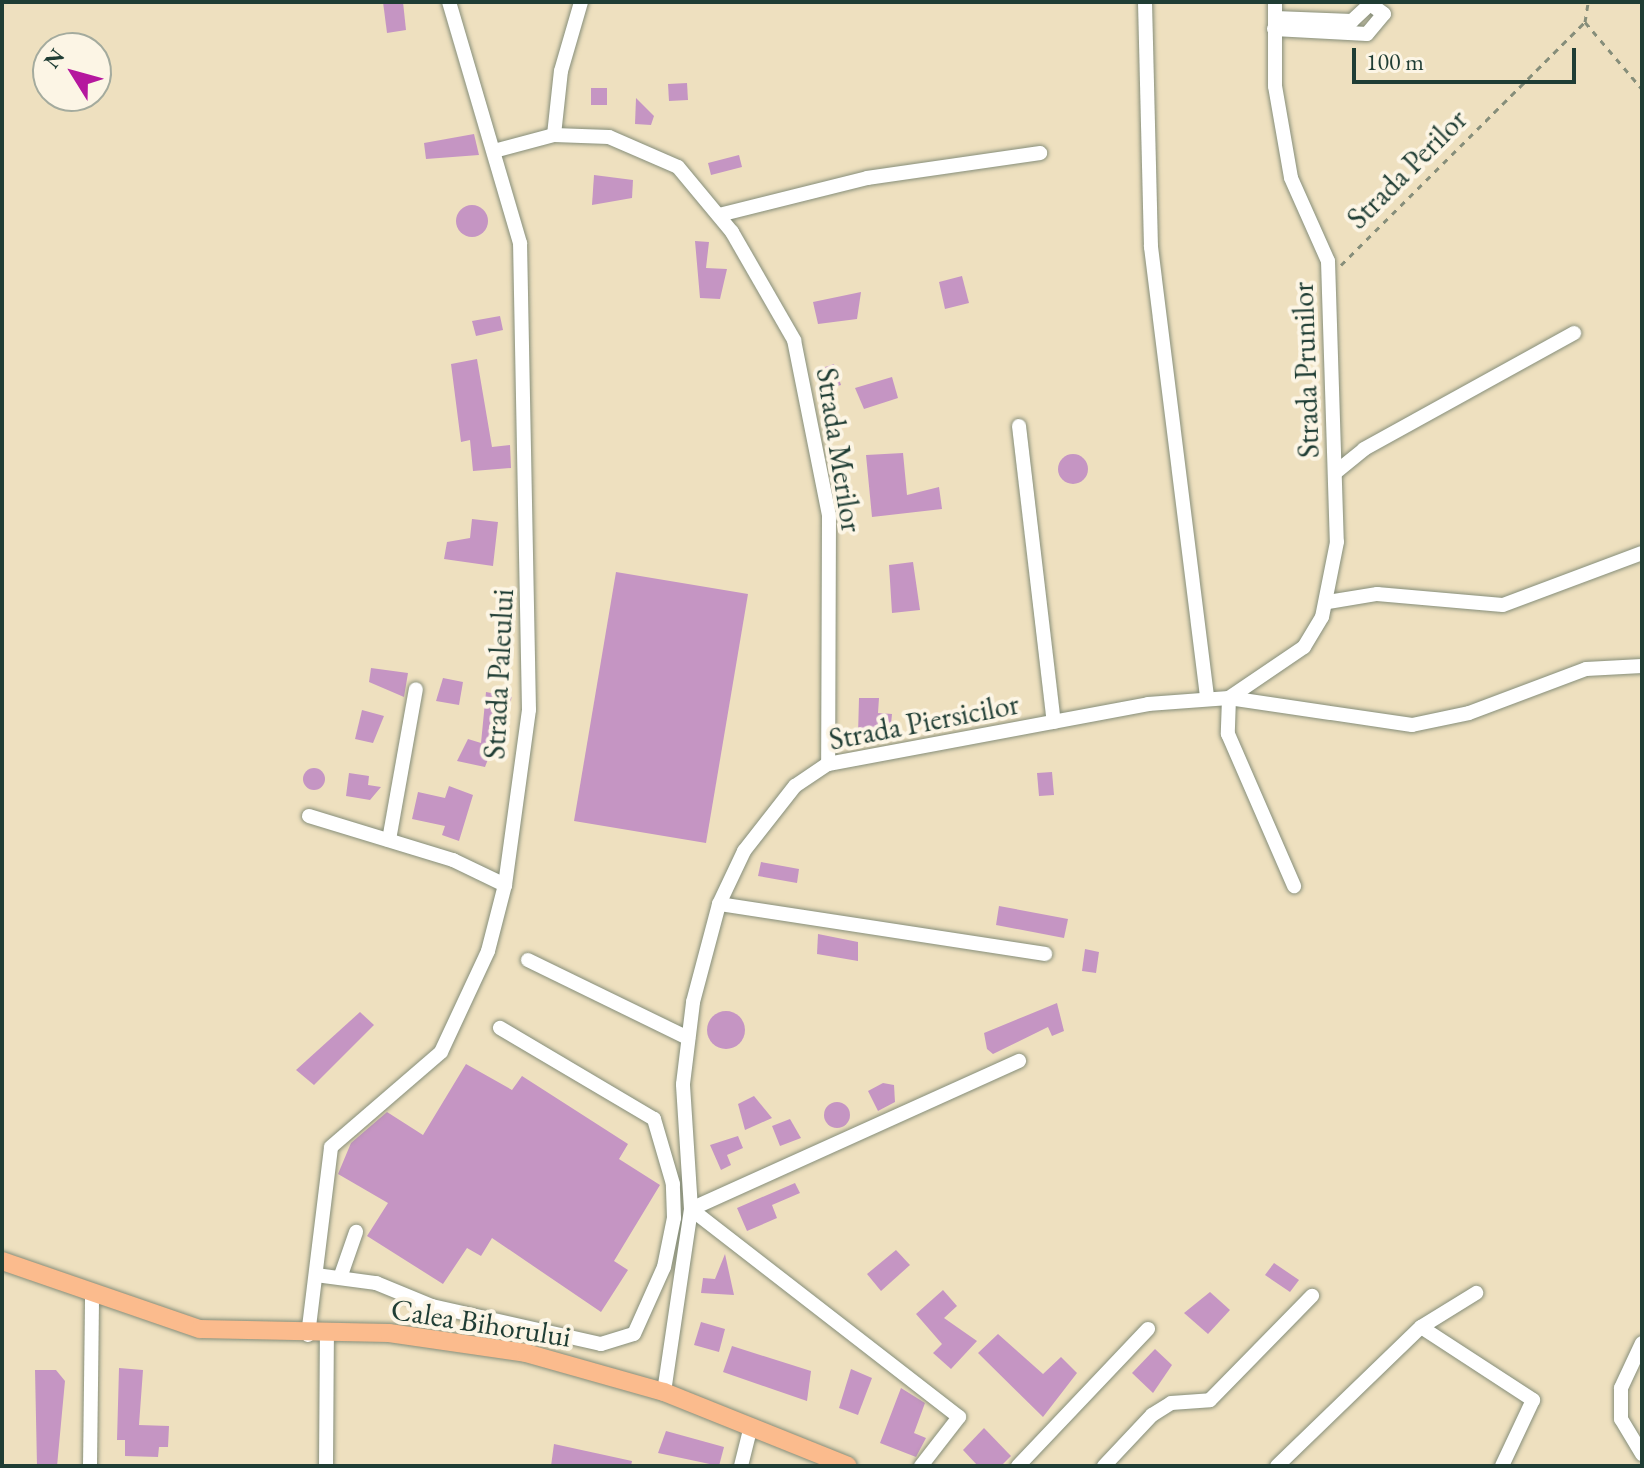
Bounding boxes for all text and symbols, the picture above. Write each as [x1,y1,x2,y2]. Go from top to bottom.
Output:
north arrow [32,32,112,112]
scale bar [1356,32,1580,82]
text: N [37,43,71,74]
text: 100 m [1366,46,1424,77]
street label: Strada Perilor [1340,102,1474,236]
street label: Strada Prunilor [1285,281,1327,459]
street label: Strada Merilor [808,365,870,535]
street label: Strada Paleului [477,588,521,760]
street label: Strada Piersicilor [826,686,1022,758]
street label: Calea Bihorului [389,1291,573,1355]

